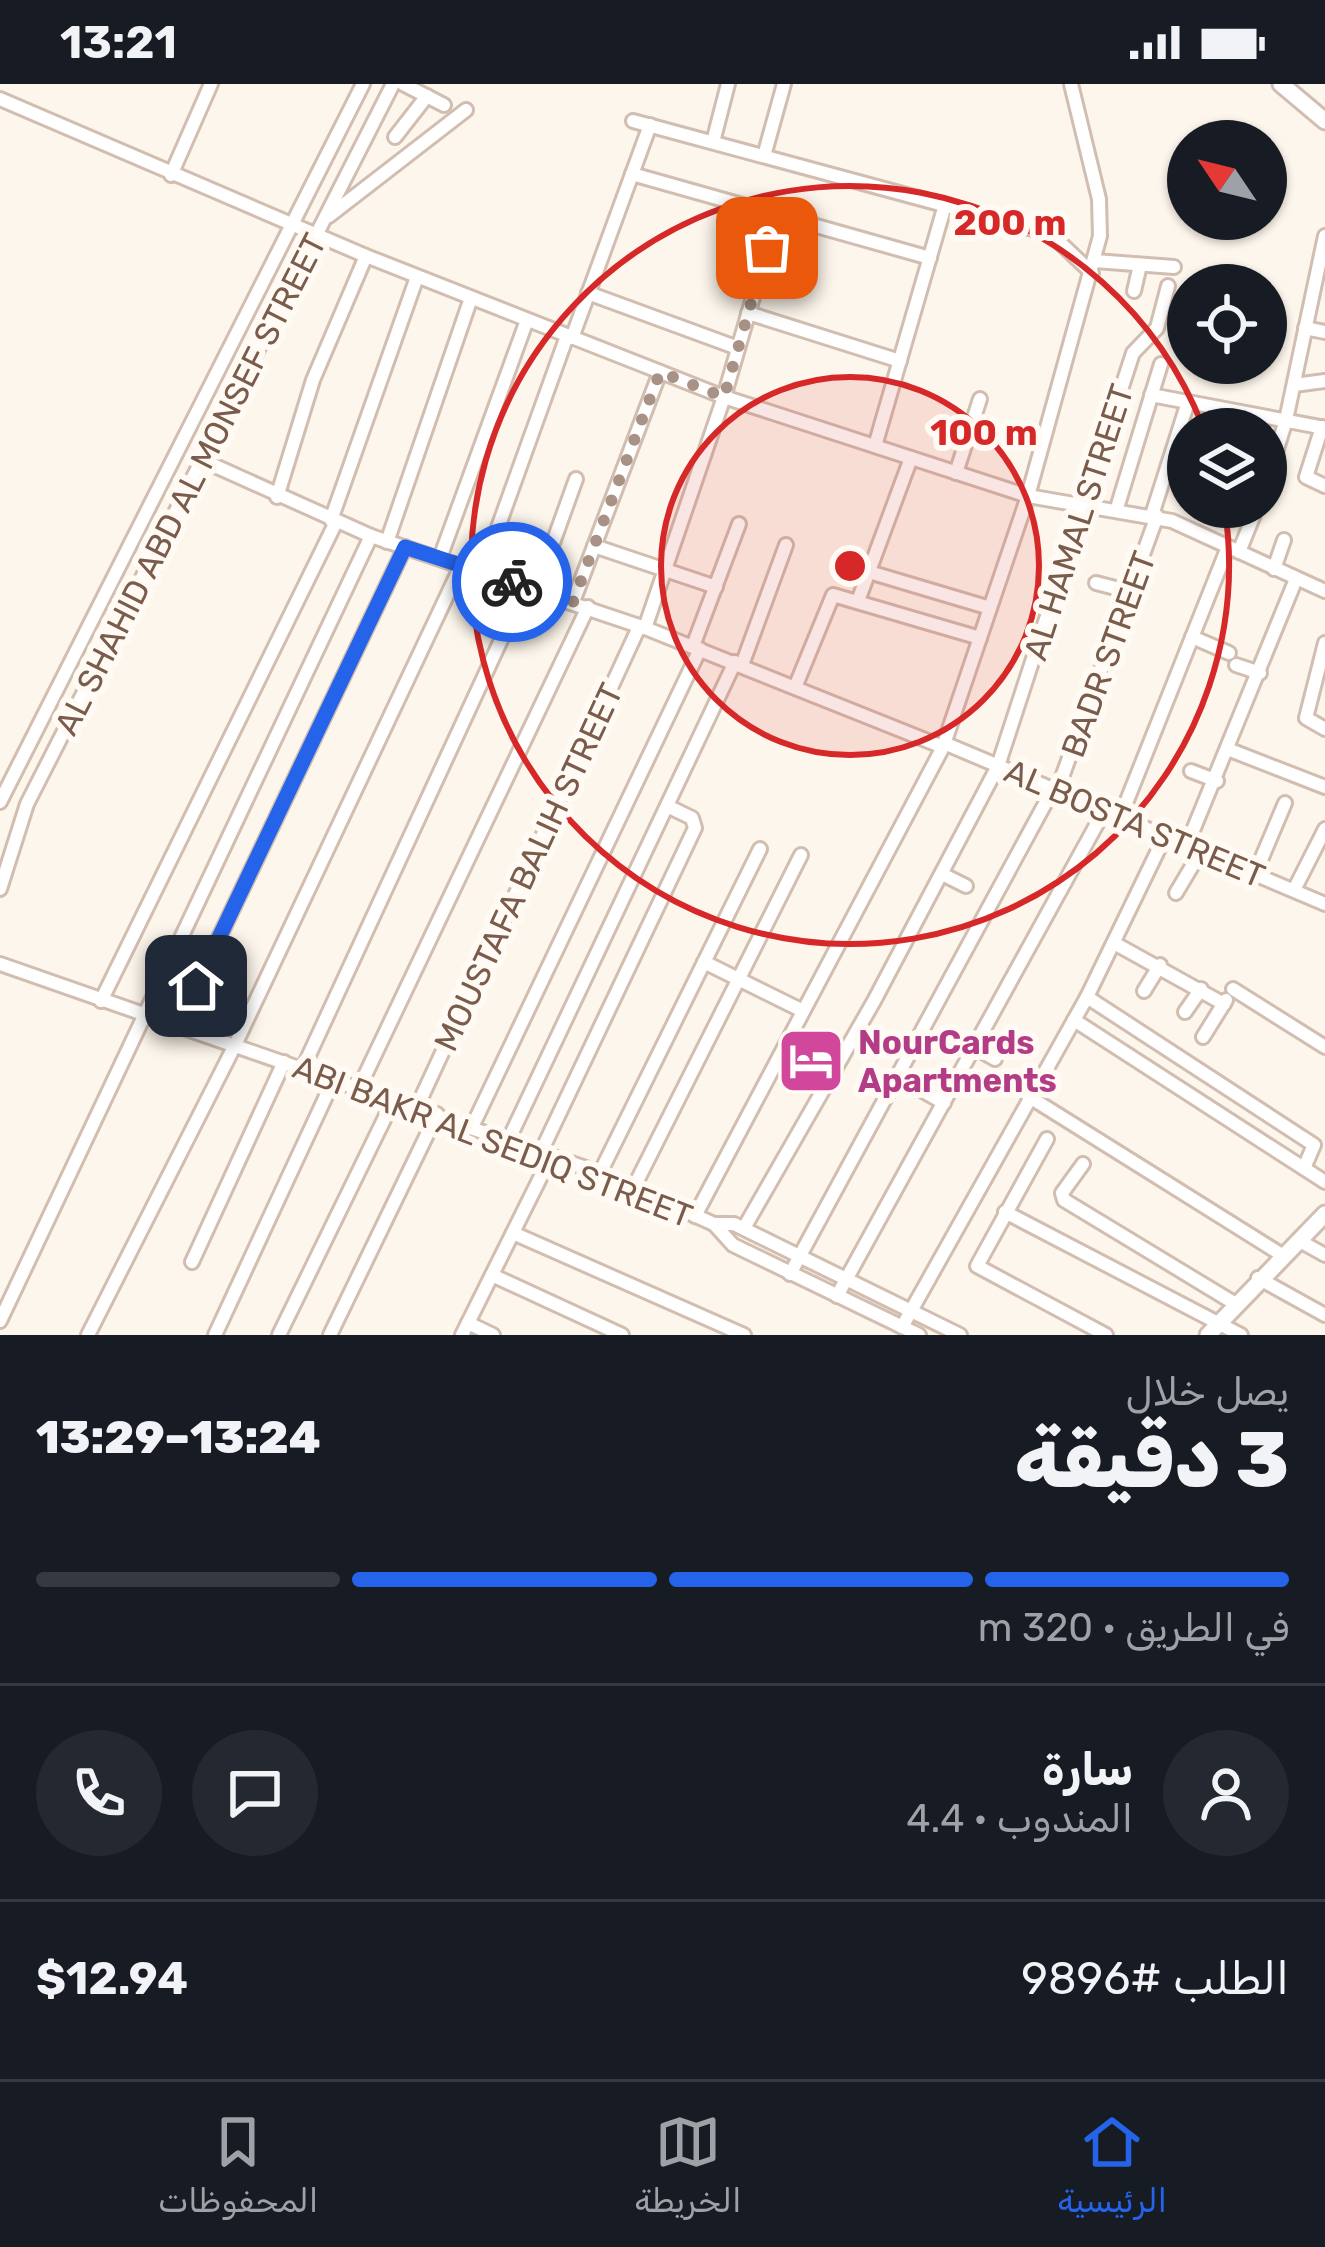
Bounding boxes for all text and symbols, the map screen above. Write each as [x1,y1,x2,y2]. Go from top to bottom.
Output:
text: 13:21 [60,16,177,69]
north arrow [1167,120,1287,240]
map controls [1167,120,1287,528]
pin [716,197,818,299]
text: 200 m [953,201,1067,244]
icon: bag [734,215,800,281]
street label: AL SHAHID ABD AL MONSEF STREET [46,227,334,741]
button: locate [1167,264,1287,384]
street label: AL HAMAL STREET [1015,379,1141,665]
button: layers [1167,408,1287,528]
text: 100 m [930,411,1038,454]
courier [452,522,572,642]
centre of rings [829,545,871,587]
street label: BADR STREET [1053,546,1164,763]
icon: bike [479,549,545,615]
street label: MOUSTAFA BALIH STREET [426,677,631,1057]
street label: AL BOSTA STREET [999,751,1271,896]
pin [145,935,247,1037]
icon: home [163,953,229,1019]
place label: NourCards Apartments [858,1023,1057,1100]
hotel icon: NourCards Apartments [776,1026,846,1096]
street label: ABI BAKR AL SEDIQ STREET [288,1047,698,1236]
text: يصل خلال [1126,1369,1289,1415]
text: 13:24–13:29 [36,1411,321,1464]
text: 3 دقيقة [1015,1413,1289,1506]
text: في الطريق · 320 m [978,1605,1289,1651]
button: phone [36,1730,162,1856]
button: chat [192,1730,318,1856]
button: person [1163,1730,1289,1856]
text: سارة [1042,1743,1133,1796]
text: المندوب · 4.4 [906,1796,1133,1842]
text: $12.94 [36,1952,188,2005]
text: الطلب #9896 [1021,1952,1289,2005]
tab: المحفوظات [158,2109,318,2220]
tab: الخريطة [634,2109,742,2220]
tab: الرئيسية [1057,2109,1167,2220]

